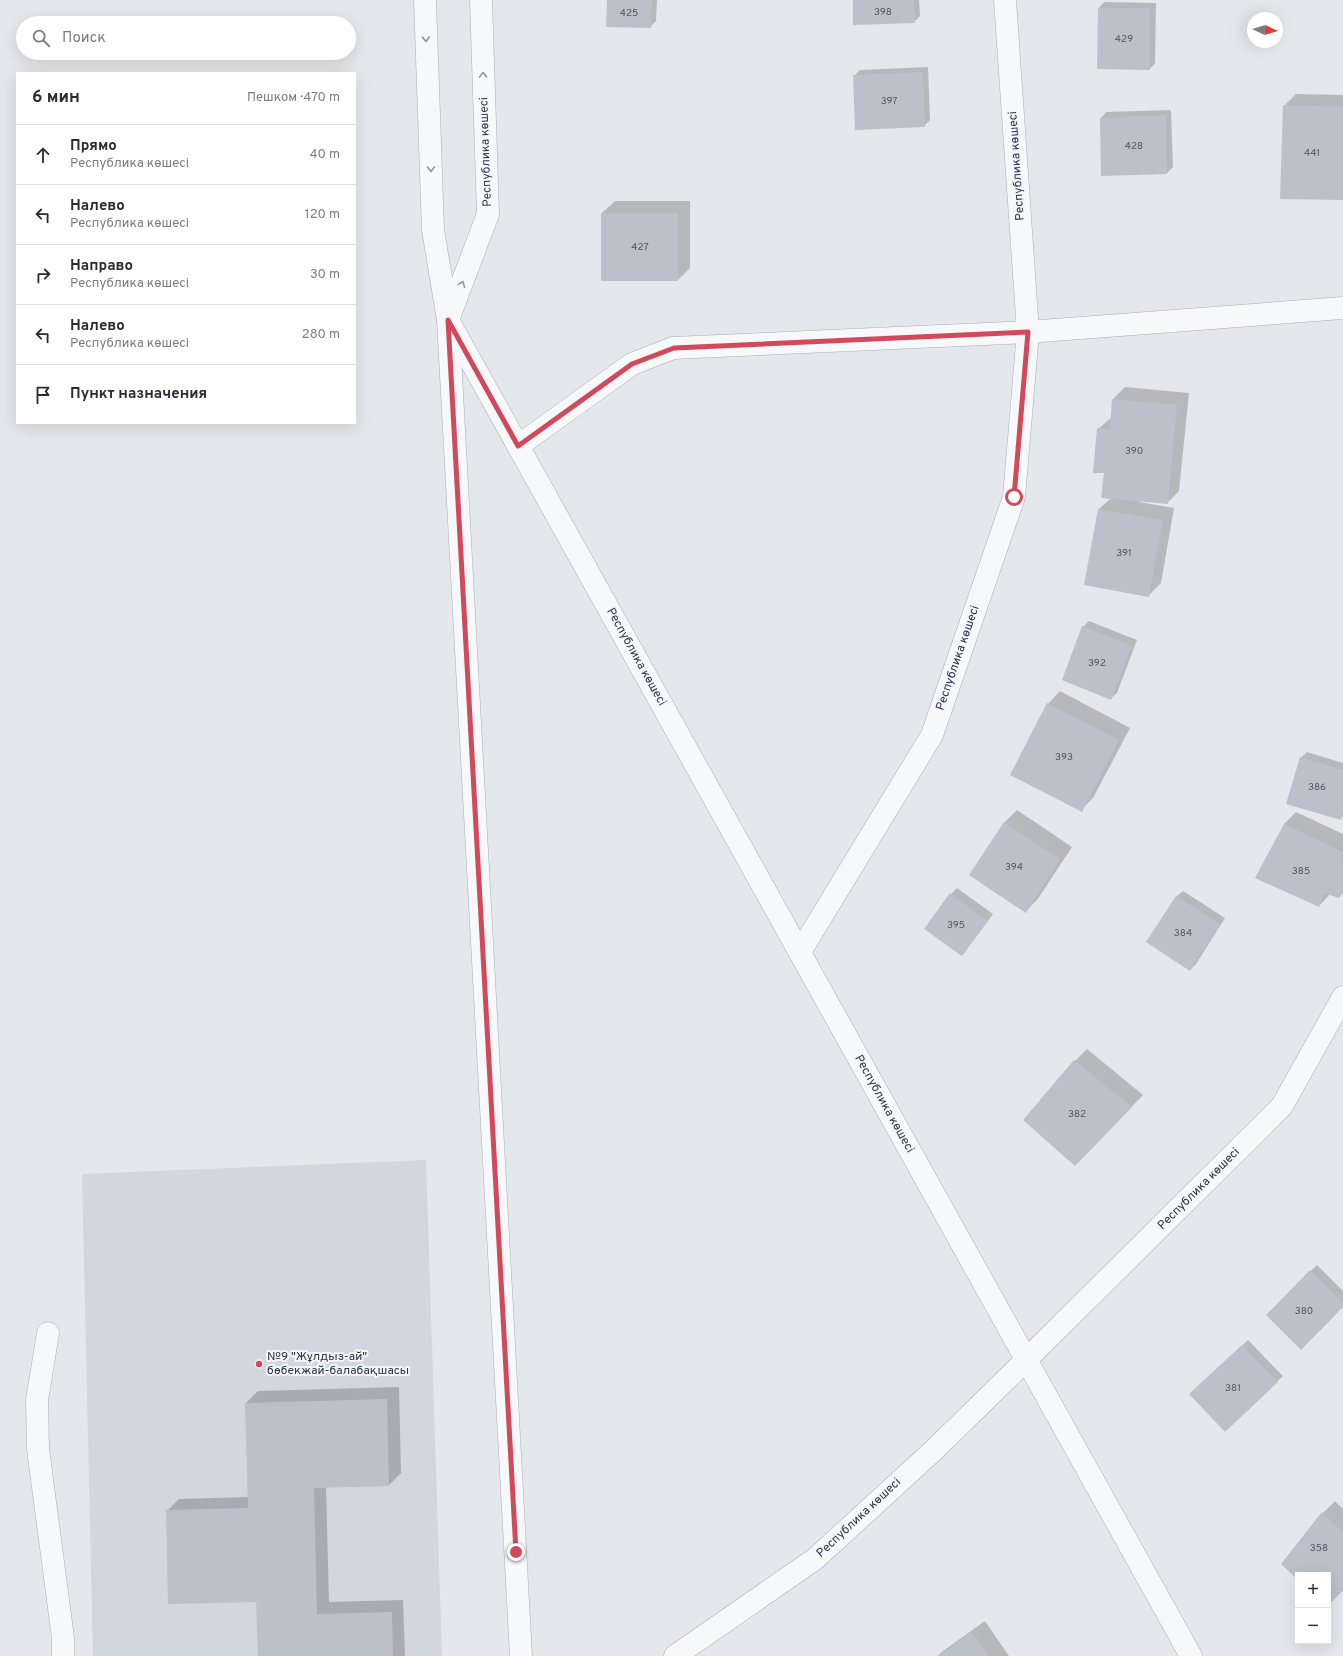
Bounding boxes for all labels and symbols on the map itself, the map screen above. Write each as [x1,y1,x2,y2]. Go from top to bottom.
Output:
house number: 398 [874,6,892,19]
house number: 425 [620,7,638,20]
north arrow [1247,12,1283,48]
house number: 429 [1115,33,1133,46]
one-way arrow [422,36,430,42]
one-way arrow [479,72,488,78]
house number: 397 [881,95,897,108]
street label: Республика көшесі [476,97,496,207]
street label: Республика көшесі [1005,111,1029,221]
house number: 428 [1125,140,1143,153]
house number: 441 [1304,147,1320,160]
one-way arrow [427,166,435,172]
house number: 427 [631,241,649,254]
one-way arrow [458,280,466,287]
house number: 390 [1125,445,1143,458]
route start [1005,488,1023,506]
house number: 391 [1116,547,1132,560]
street label: Республика көшесі [933,603,983,713]
street label: Республика көшесі [602,605,670,709]
house number: 392 [1088,657,1106,670]
house number: 393 [1055,751,1073,764]
house number: 386 [1308,781,1326,794]
house number: 394 [1005,861,1023,874]
house number: 385 [1292,865,1310,878]
house number: 395 [947,919,965,932]
house number: 384 [1174,927,1192,940]
street label: Республика көшесі [850,1052,918,1156]
house number: 382 [1068,1108,1086,1121]
street label: Республика көшесі [1154,1144,1244,1234]
house number: 380 [1295,1305,1313,1318]
place label: №9 "Жұлдыз-ай" бөбекжай-балабақшасы [267,1349,409,1379]
marker: №9 "Жұлдыз-ай" бөбекжай-балабақшасы [254,1359,264,1369]
house number: 381 [1225,1382,1241,1395]
street label: Республика көшесі [813,1475,905,1561]
house number: 358 [1310,1542,1328,1555]
route end [507,1543,525,1561]

